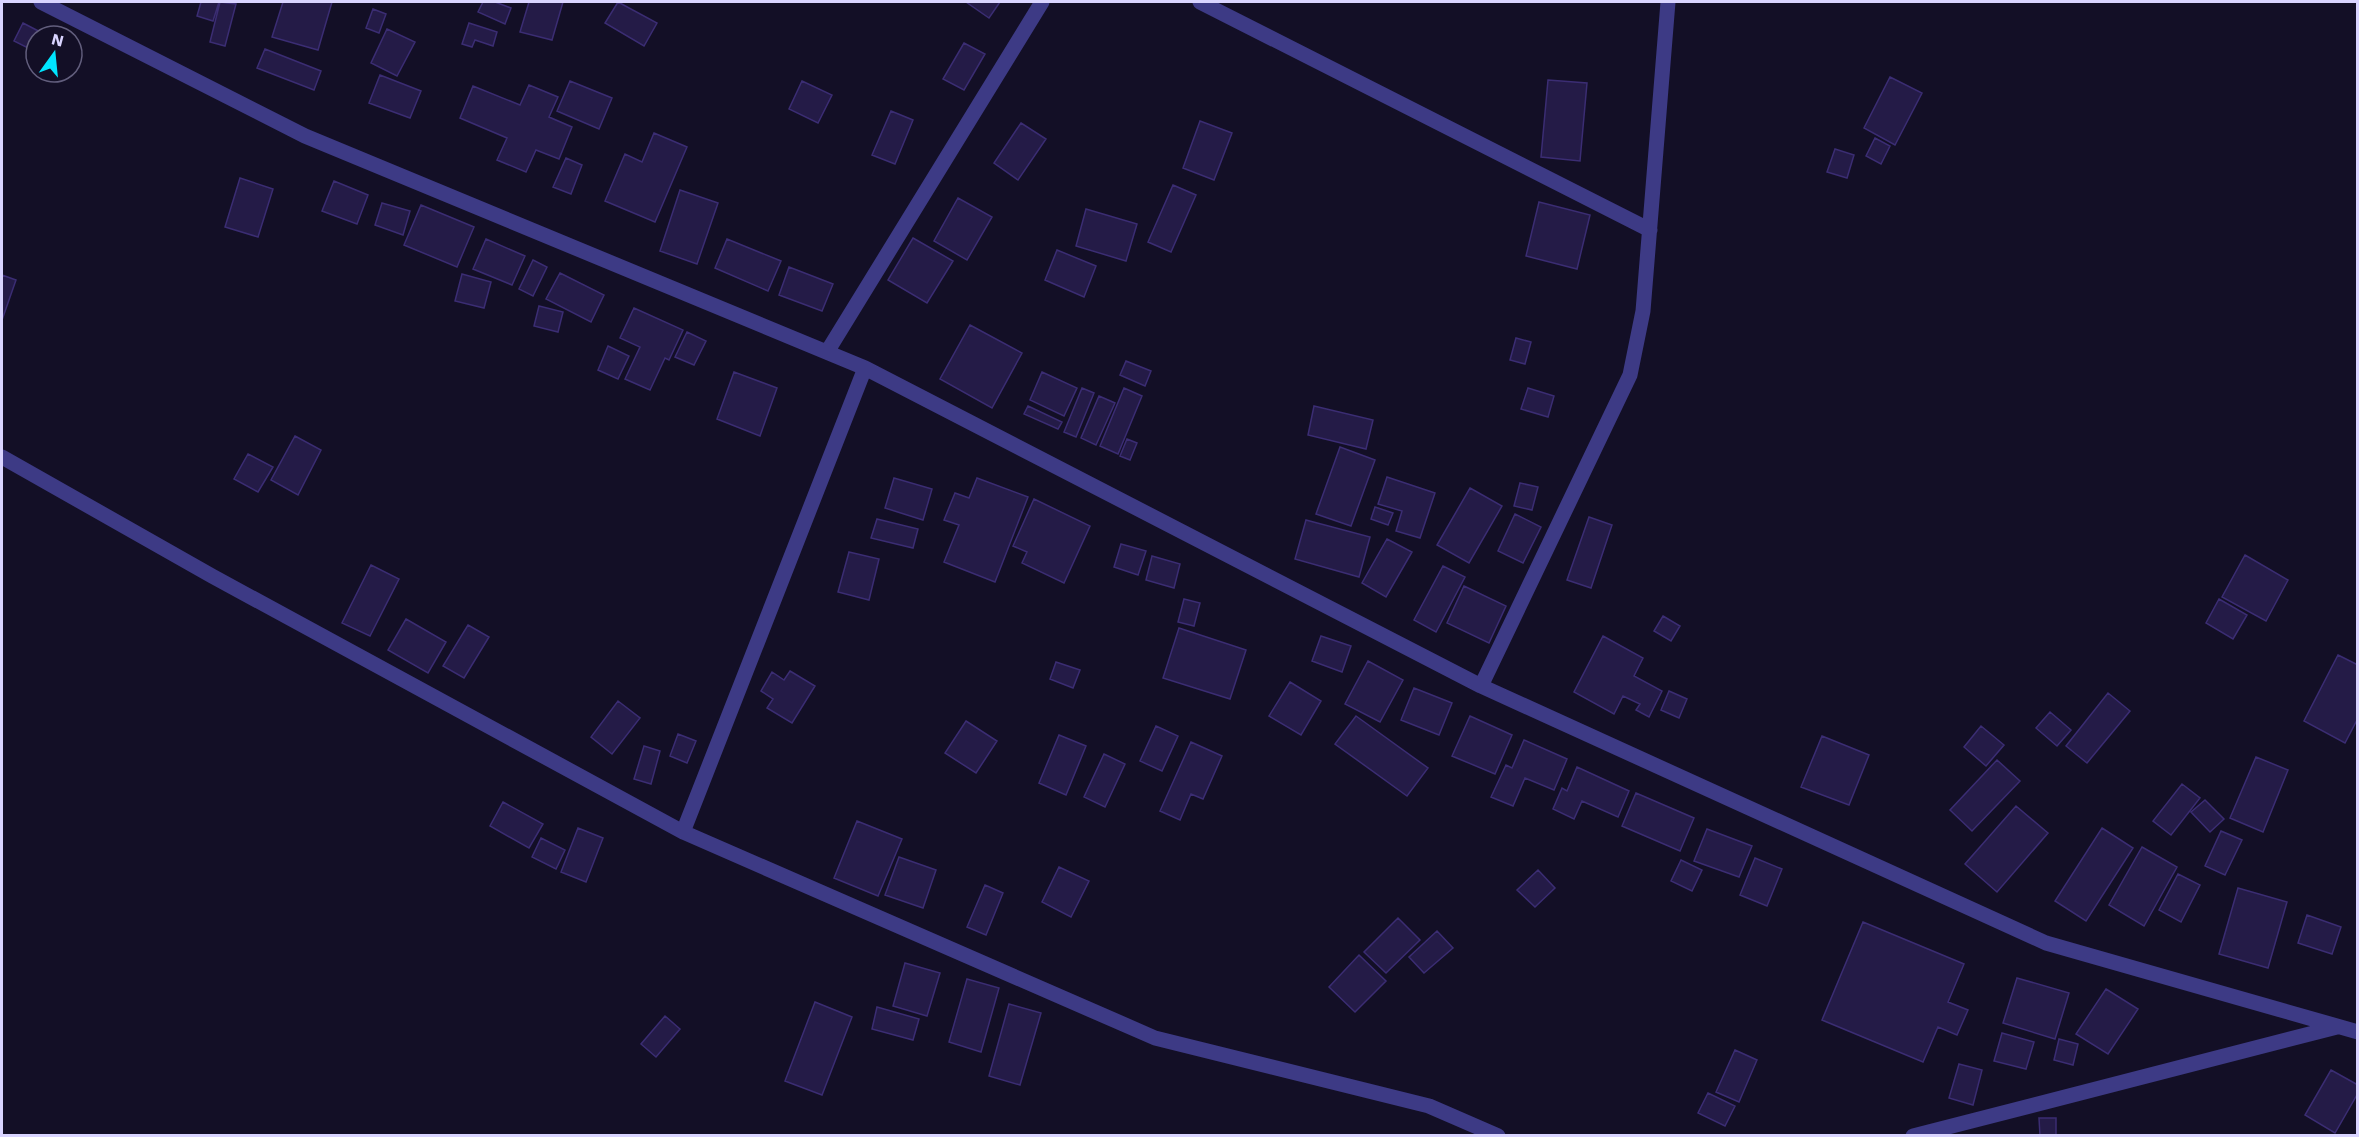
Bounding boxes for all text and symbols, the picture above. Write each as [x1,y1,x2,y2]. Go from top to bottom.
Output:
north arrow [24,24,84,84]
text: N [50,29,66,51]

